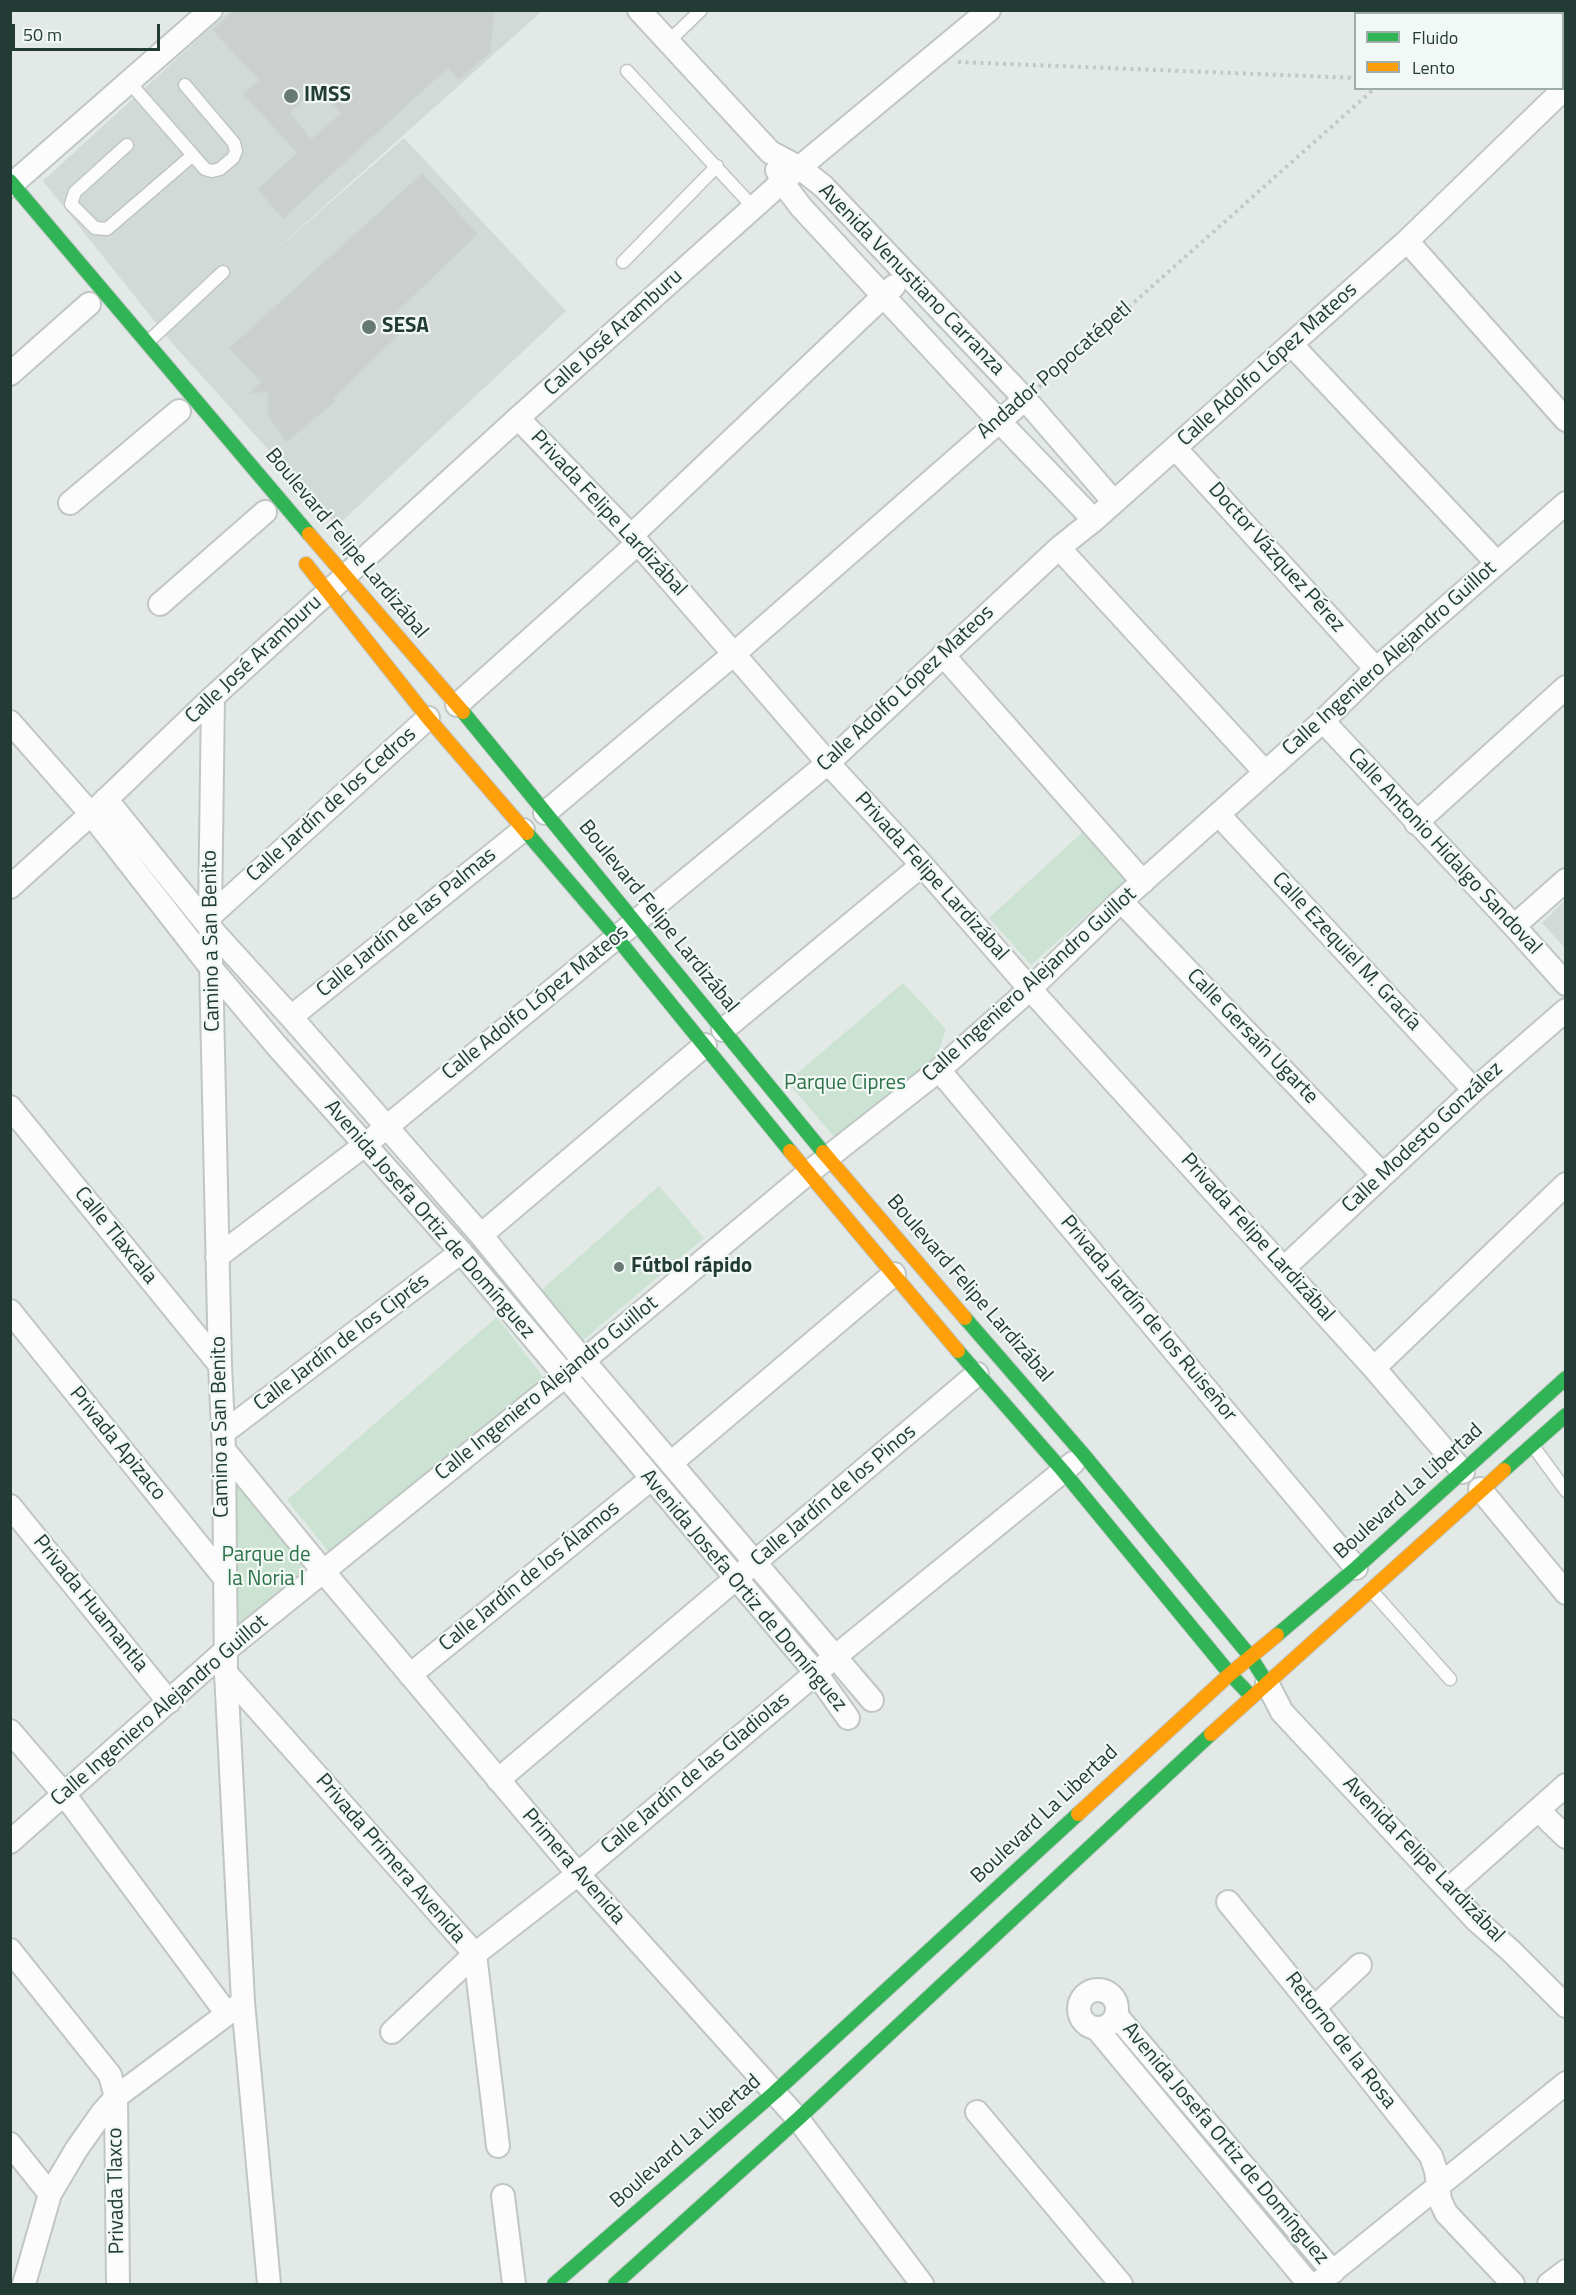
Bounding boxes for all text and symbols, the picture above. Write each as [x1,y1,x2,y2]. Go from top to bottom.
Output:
scale bar [15,12,164,50]
legend [1354,12,1564,90]
text: 50 m [23,21,62,48]
text: Fluido [1412,24,1458,51]
text: Lento [1412,54,1455,81]
place label: IMSS [304,83,351,109]
marker: IMSS [282,87,300,105]
street label: Avenida Venustiano Carranza [813,179,1009,381]
street label: Calle José Aramburu [540,264,688,402]
street label: Calle Adolfo López Mateos [1173,278,1363,452]
street label: Andador Popocatépetl [973,297,1137,445]
place label: SESA [382,314,429,340]
marker: SESA [360,318,378,336]
street label: Privada Felipe Lardizábal [525,426,691,602]
street label: Boulevard Felipe Lardizábal [259,444,433,644]
street label: Doctor Vázquez Pérez [1202,478,1350,638]
street label: Calle Ingeniero Alejandro Guillot [1278,556,1502,762]
street label: Calle José Aramburu [181,590,327,730]
street label: Calle Adolfo López Mateos [812,600,1000,778]
street label: Calle Jardín de los Cedros [242,722,422,888]
street label: Calle Antonio Hidalgo Sandoval [1342,744,1546,960]
street label: Privada Felipe Lardizábal [849,788,1013,966]
street label: Boulevard Felipe Lardizábal [573,816,743,1018]
street label: Calle Jardín de las Palmas [312,843,502,1003]
street label: Camino a San Benito [198,850,226,1032]
street label: Calle Ezequiel M. Gracía [1266,868,1426,1036]
street label: Calle Ingeniero Alejandro Guillot [918,882,1142,1088]
street label: Calle Adolfo López Mateos [438,920,634,1086]
street label: Calle Gersaín Ugarte [1181,964,1323,1110]
street label: Calle Modesto González [1337,1057,1509,1219]
park label: Parque Cipres [784,1071,906,1097]
street label: Avenida Josefa Ortiz de Domínguez [318,1095,540,1345]
street label: Privada Felipe Lardizábal [1175,1149,1339,1327]
street label: Calle Tlaxcala [68,1182,162,1290]
street label: Boulevard Felipe Lardizábal [881,1190,1057,1388]
street label: Privada Jardín de los Ruiseñor [1054,1211,1242,1427]
place label: Fútbol rápido [631,1254,752,1280]
marker: Fútbol rápido [612,1260,626,1274]
street label: Calle Jardín de los Ciprés [249,1269,435,1417]
street label: Calle Ingeniero Alejandro Guillot [431,1291,663,1487]
street label: Camino a San Benito [207,1336,235,1518]
street label: Privada Apizaco [63,1382,171,1506]
street label: Boulevard La Libertad [1329,1419,1489,1565]
street label: Calle Jardín de los Pinos [746,1420,922,1572]
street label: Avenida Josefa Ortiz de Domínguez [634,1465,852,1717]
street label: Calle Jardín de los Álamos [435,1496,625,1658]
street label: Privada Huamantla [27,1530,153,1678]
park label: Parque de la Noria I [222,1543,310,1593]
street label: Calle Ingeniero Alejandro Guillot [46,1610,274,1812]
street label: Calle Jardín de las Gladiolas [597,1688,795,1860]
street label: Boulevard La Libertad [966,1741,1124,1889]
street label: Privada Primera Avenida [310,1769,470,1949]
street label: Avenida Felipe Lardizábal [1337,1772,1509,1948]
street label: Primera Avenida [516,1804,630,1930]
street label: Retorno de la Rosa [1279,1968,1401,2114]
street label: Avenida Josefa Ortiz de Domínguez [1116,2018,1334,2270]
street label: Boulevard La Libertad [606,2070,766,2214]
street label: Privada Tlaxco [103,2127,131,2255]

